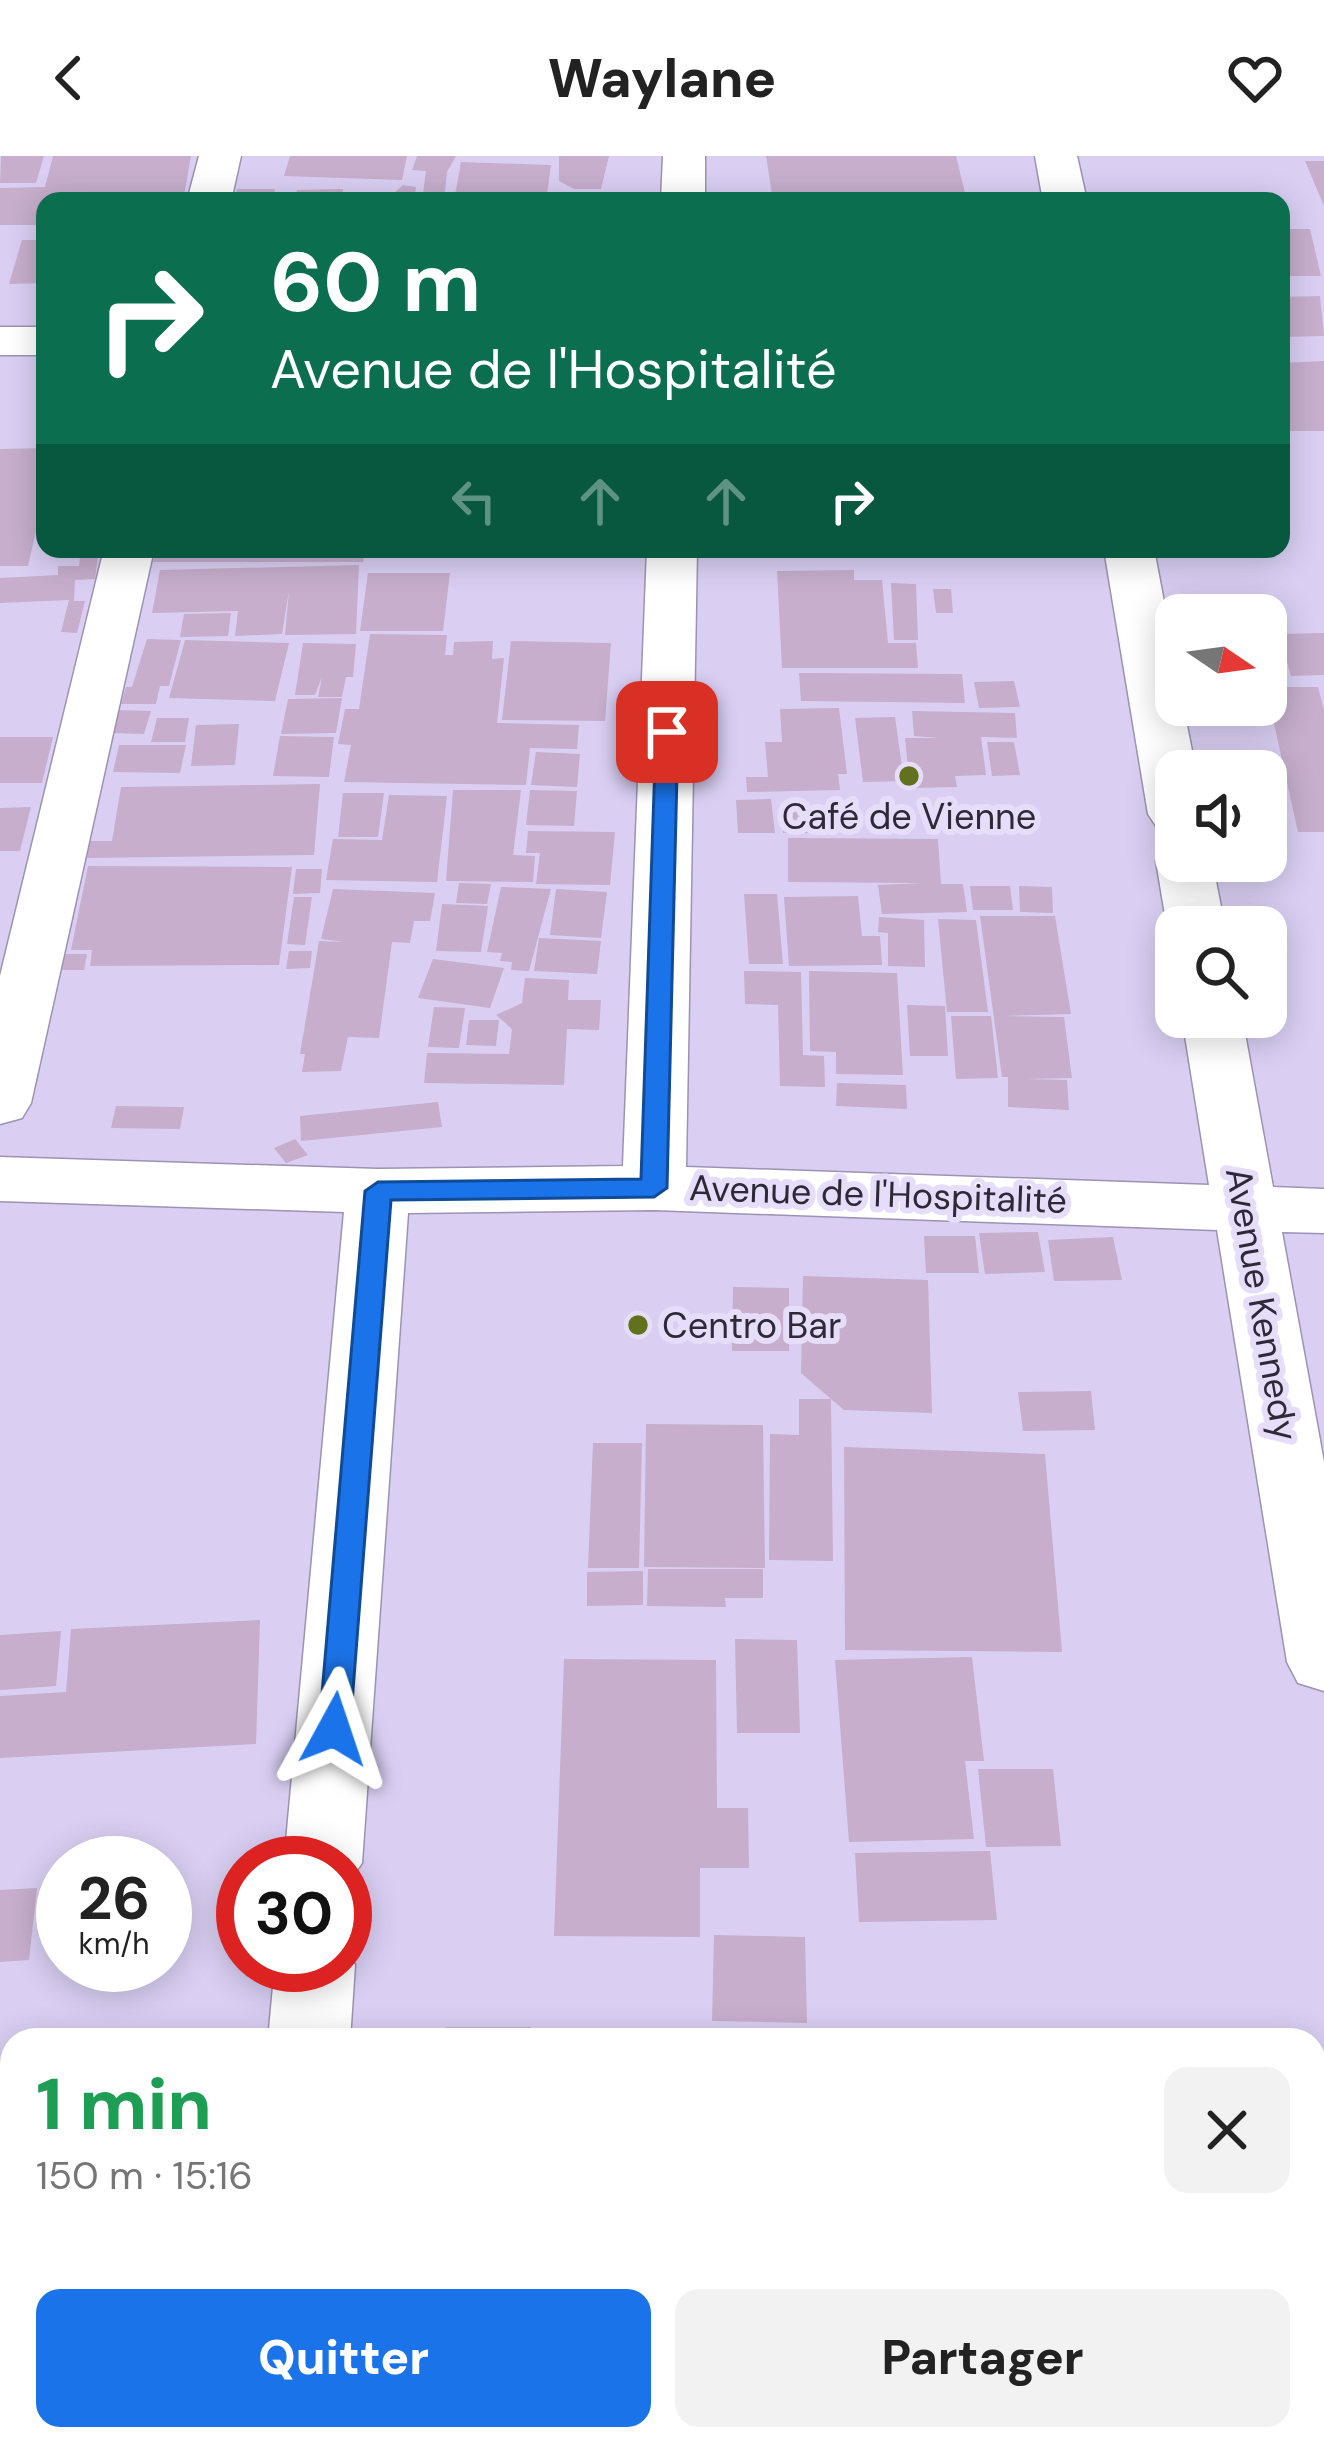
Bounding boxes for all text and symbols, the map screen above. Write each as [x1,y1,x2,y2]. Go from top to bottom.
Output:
text: Waylane [548,43,776,114]
icon: back [36,45,102,111]
icon: heart [1222,45,1288,111]
text: 60 m [270,228,481,337]
icon: right [72,240,228,396]
text: Avenue de l'Hospitalité [270,334,837,405]
icon: left [441,468,507,534]
icon: ahead [567,468,633,534]
icon: ahead [693,468,759,534]
icon: right [819,468,885,534]
north arrow [1155,594,1287,726]
map controls [1155,594,1287,1038]
pin [616,681,718,783]
icon: arrive [634,699,700,765]
button: sound [1155,750,1287,882]
marker: Café de Vienne [896,763,922,789]
place label: Café de Vienne [782,793,1036,840]
button: search [1155,906,1287,1038]
street label: Avenue de l'Hospitalité [688,1164,1068,1224]
street label: Avenue Kennedy [1215,1164,1309,1444]
place label: Centro Bar [662,1302,841,1349]
marker: Centro Bar [625,1312,651,1338]
position arrow [271,1666,397,1792]
speed limit sign: 30 [216,1836,372,1992]
text: 26 [78,1859,150,1938]
text: km/h [79,1924,149,1963]
text: 1 min [36,2058,212,2151]
button: close [1164,2067,1290,2193]
text: 150 m · 15:16 [36,2150,253,2201]
button: Quitter [36,2289,651,2427]
button: Partager [675,2289,1290,2427]

